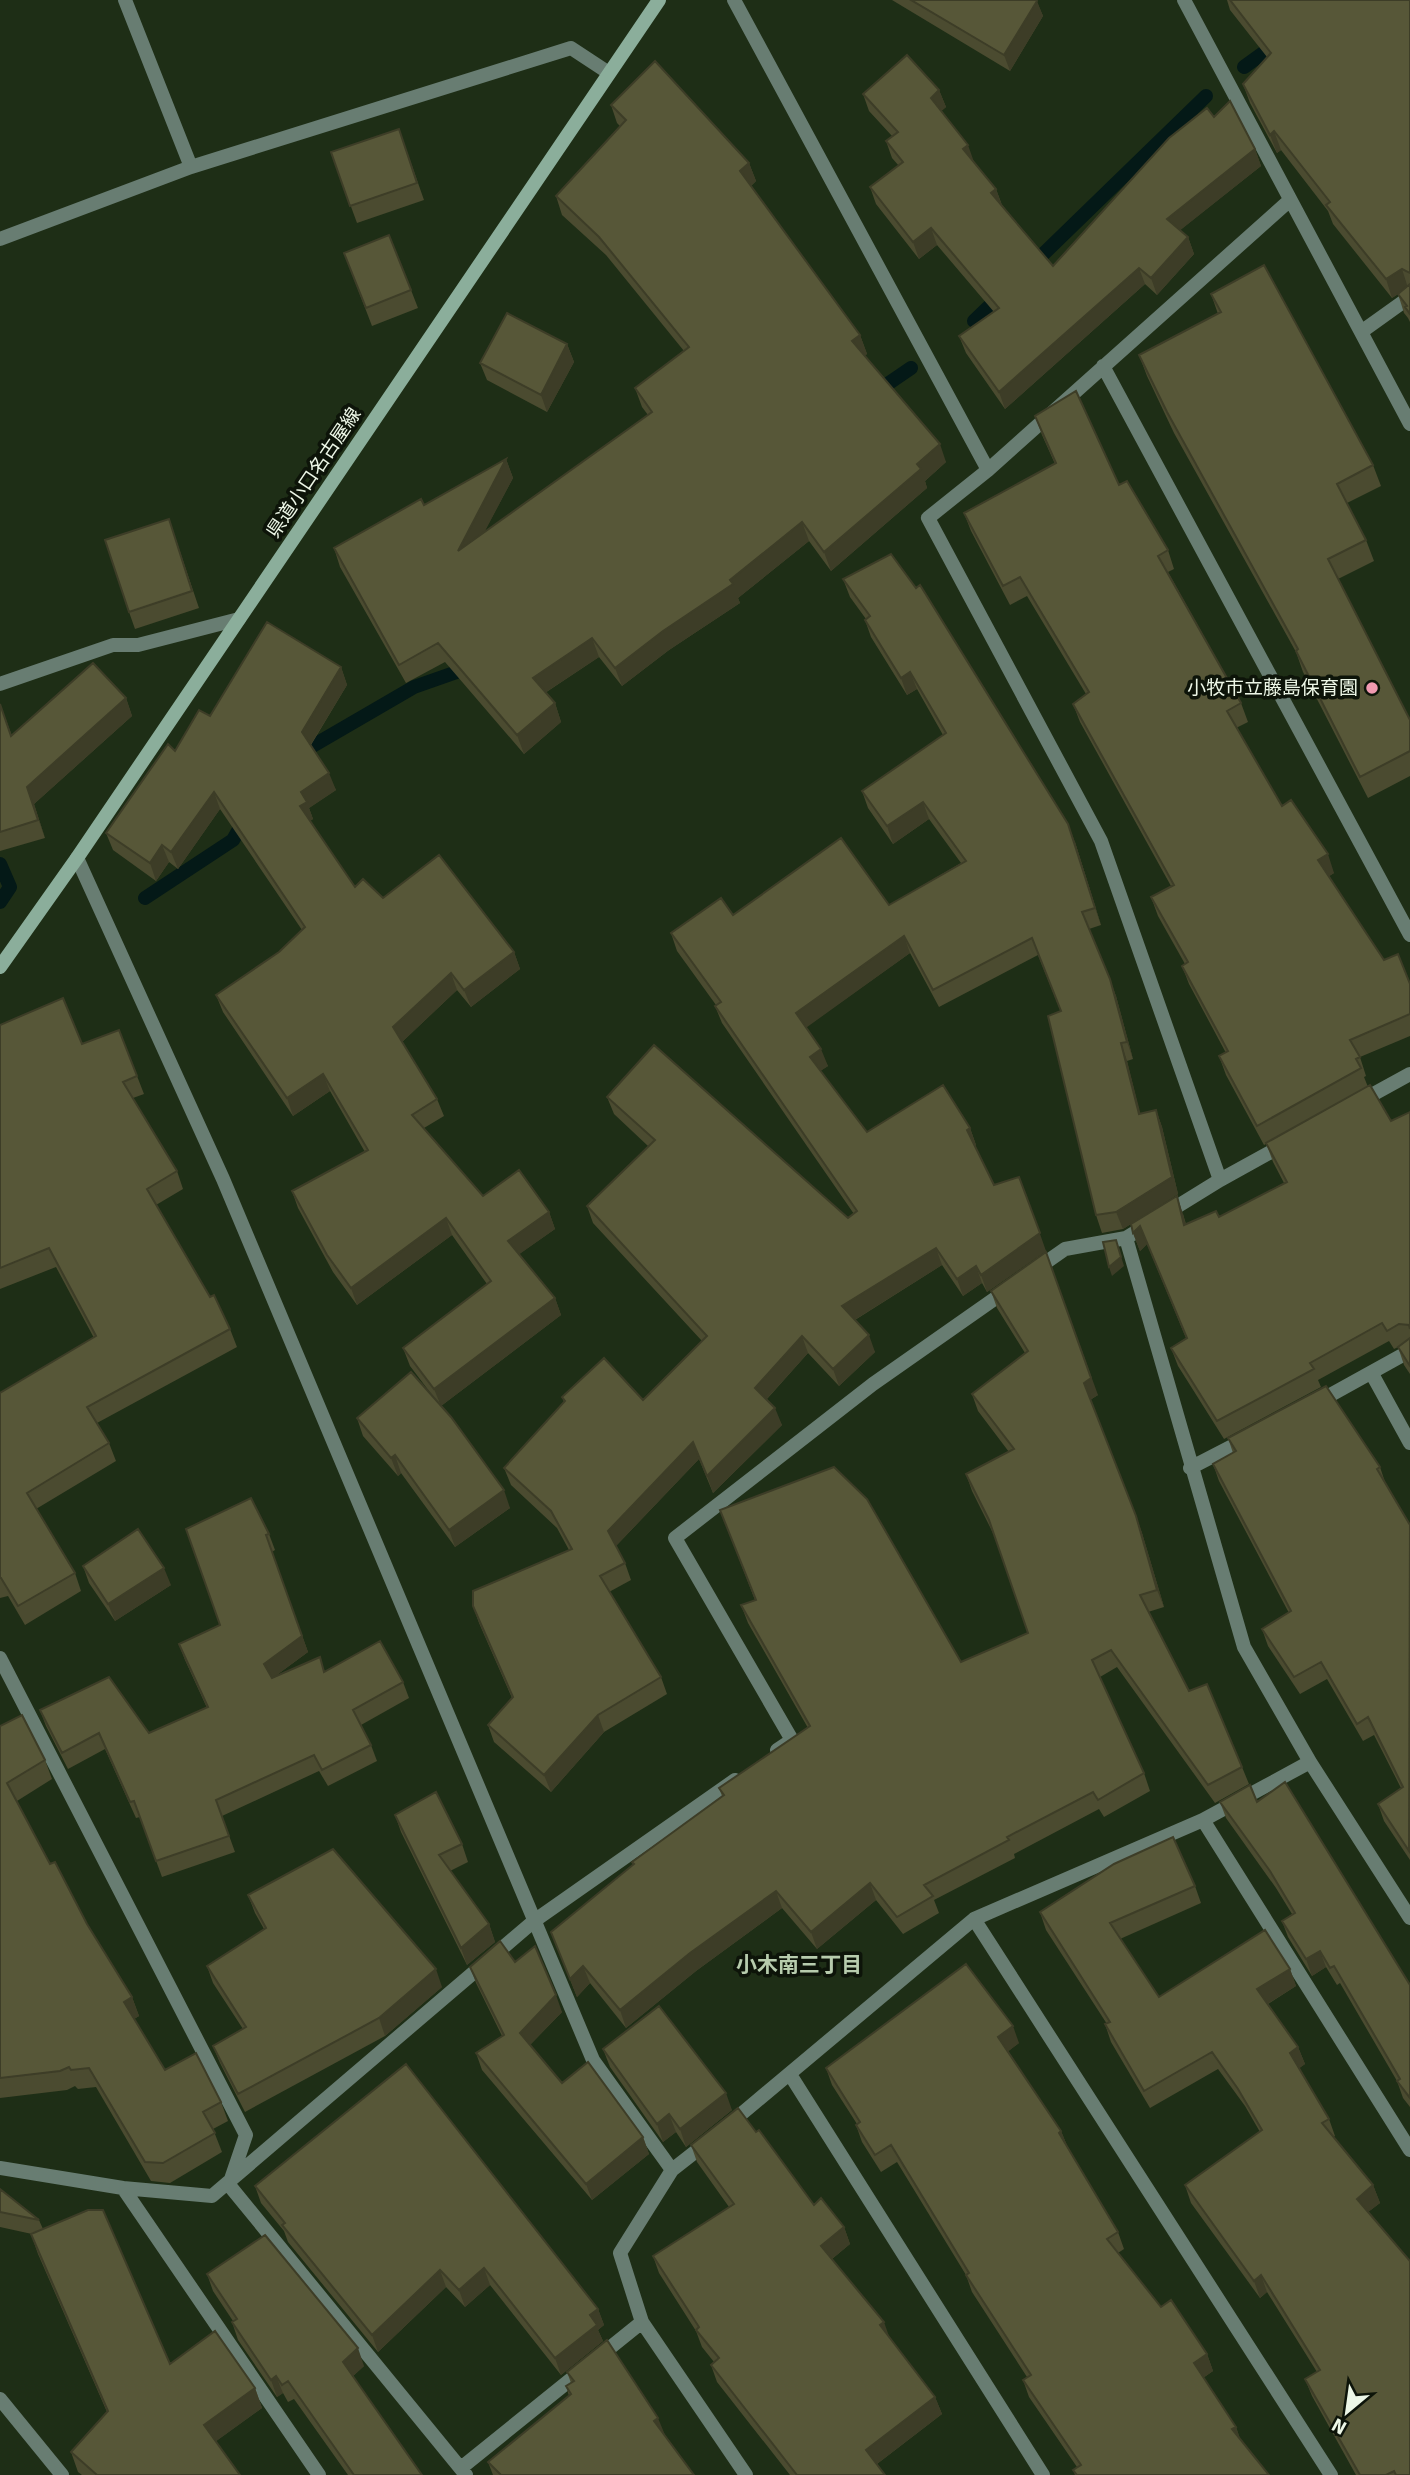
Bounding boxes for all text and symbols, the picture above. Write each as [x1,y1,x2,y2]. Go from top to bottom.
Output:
street label: 県道小口名古屋線 [262,403,366,543]
place label: 小牧市立藤島保育園 [1187,676,1358,700]
marker: 小牧市立藤島保育園 [1364,680,1380,696]
district label: 小木南三丁目 [736,1952,862,1978]
north arrow [1312,2377,1382,2447]
text: N [1328,2412,1351,2440]

